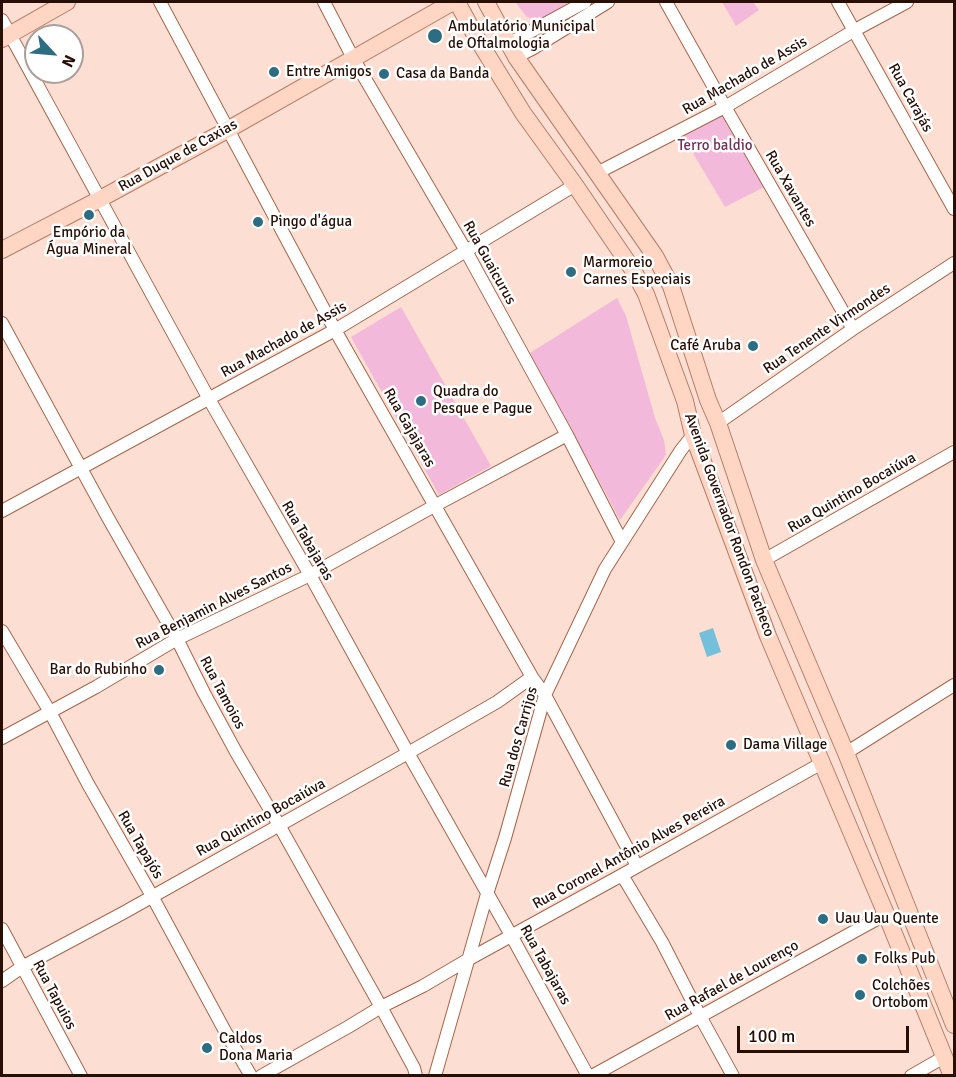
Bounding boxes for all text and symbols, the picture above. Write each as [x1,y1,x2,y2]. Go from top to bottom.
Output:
place label: Ambulatório Municipal de Oftalmologia [448,18,595,53]
north arrow [24,24,84,84]
marker: Ambulatório Municipal de Oftalmologia [426,27,444,45]
street label: Rua Machado de Assis [679,33,811,119]
text: N [57,52,80,70]
street label: Rua Carajás [884,61,936,135]
place label: Entre Amigos [286,63,371,81]
marker: Entre Amigos [267,65,281,79]
place label: Casa da Banda [396,65,489,83]
marker: Casa da Banda [377,67,391,81]
street label: Rua Duque de Caxias [115,116,241,196]
park label: Terro baldio [677,137,753,155]
street label: Rua Xavantes [761,147,819,231]
marker: Empório da Água Mineral [82,208,96,222]
place label: Pingo d'água [270,213,352,231]
marker: Pingo d'água [251,215,265,229]
street label: Rua Guaicurus [459,218,519,308]
place label: Empório da Água Mineral [46,224,132,259]
place label: Marmoreio Carnes Especiais [583,254,691,289]
marker: Marmoreio Carnes Especiais [564,265,578,279]
street label: Rua Tenente Virmondes [760,280,894,378]
street label: Rua Machado de Assis [218,298,350,382]
place label: Café Aruba [670,337,741,355]
marker: Café Aruba [746,339,760,353]
place label: Quadra do Pesque e Pague [433,383,532,418]
street label: Rua Gajajaras [379,385,439,471]
marker: Quadra do Pesque e Pague [414,394,428,408]
street label: Avenida Governador Rondon Pacheco [680,411,778,639]
street label: Rua Quintino Bocaiúva [785,449,919,537]
street label: Rua Tabajaras [277,498,337,584]
street label: Rua Benjamin Alves Santos [133,559,295,653]
street label: Rua Tamoios [195,654,249,732]
place label: Bar do Rubinho [49,661,147,679]
marker: Bar do Rubinho [152,663,166,677]
street label: Rua dos Carrijos [496,685,542,789]
place label: Dama Village [743,736,827,754]
marker: Dama Village [724,738,738,752]
street label: Rua Quintino Bocaiúva [193,775,329,861]
street label: Rua Coronel Antônio Alves Pereira [530,792,728,914]
street label: Rua Tapajós [113,808,167,882]
place label: Uau Uau Quente [835,910,939,928]
marker: Uau Uau Quente [816,912,830,926]
street label: Rua Tabajaras [516,922,574,1008]
street label: Rua Rafael de Lourenço [662,937,802,1025]
place label: Folks Pub [874,950,935,968]
marker: Folks Pub [855,952,869,966]
street label: Rua Tapuios [28,957,80,1033]
place label: Colchões Ortobom [872,977,930,1012]
marker: Colchões Ortobom [853,988,867,1002]
scale bar [740,1014,912,1052]
text: 100 m [748,1025,795,1047]
place label: Caldos Dona Maria [219,1030,293,1065]
marker: Caldos Dona Maria [200,1041,214,1055]

